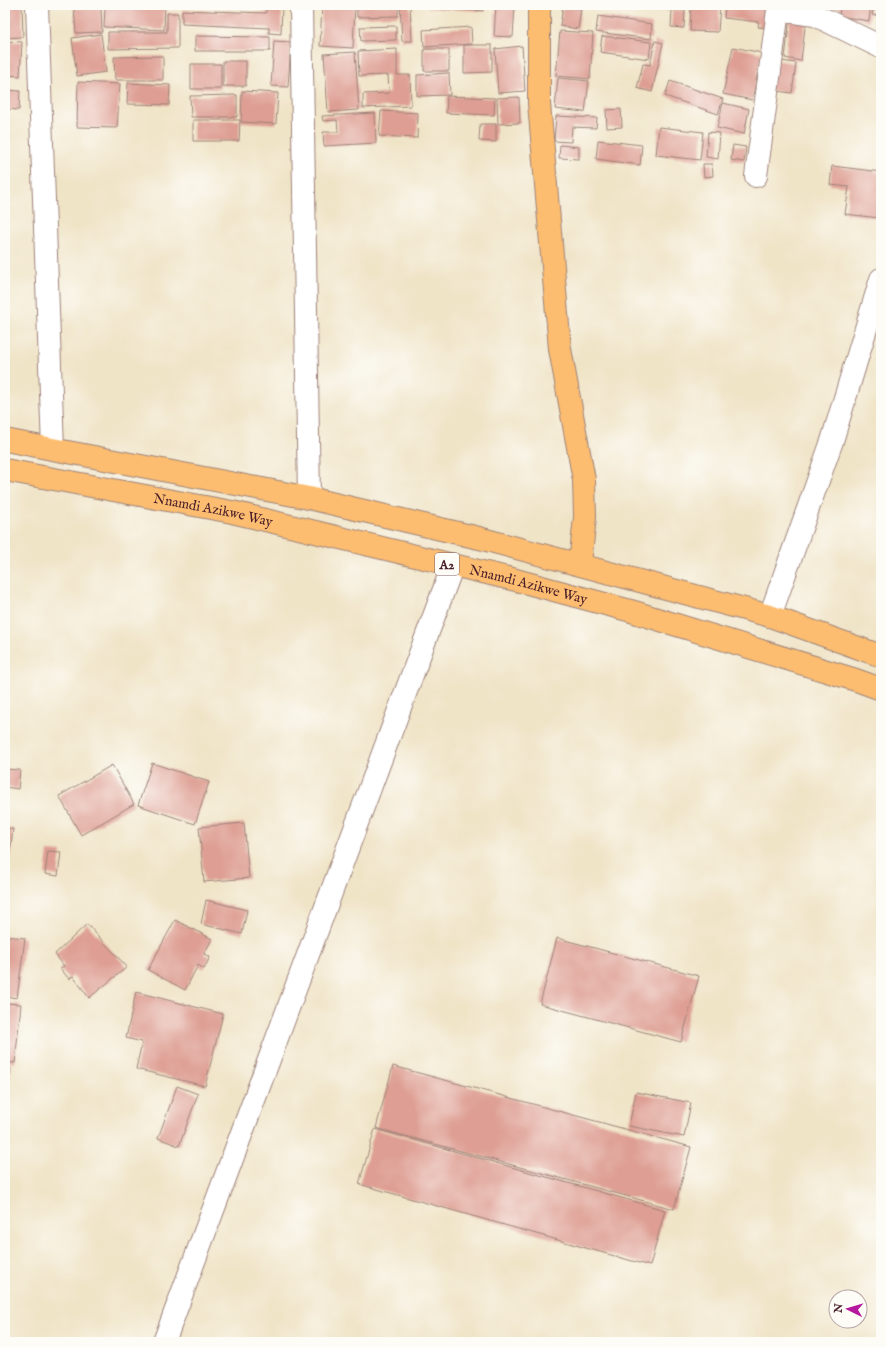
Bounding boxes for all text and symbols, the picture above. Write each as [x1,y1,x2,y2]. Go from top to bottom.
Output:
street label: Nnamdi Azikwe Way [152,490,275,531]
road number: A2 [435,553,459,575]
street label: Nnamdi Azikwe Way [467,561,589,609]
north arrow [828,1289,868,1329]
text: N [832,1302,846,1315]

